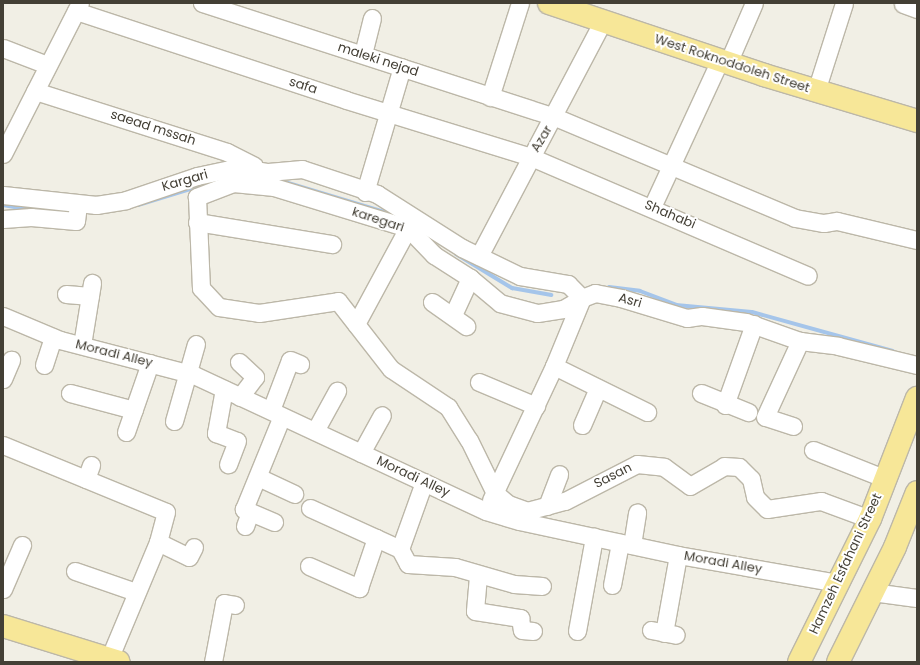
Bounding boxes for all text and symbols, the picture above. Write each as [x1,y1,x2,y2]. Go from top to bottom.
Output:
street label: West Roknoddoleh Street [652,32,812,96]
street label: maleki nejad [336,40,420,80]
street label: safa [287,74,319,98]
street label: saead mssah [108,107,198,149]
street label: Azar [528,123,556,155]
street label: Kargari [160,167,210,195]
street label: Shahabi [642,197,698,233]
street label: karegari [350,204,406,236]
street label: Asri [617,290,643,312]
street label: Moradi Alley [74,337,154,371]
street label: Moradi Alley [374,453,452,501]
street label: Sasan [591,460,635,492]
street label: Hamzeh Esfahani Street [806,491,886,637]
street label: Moradi Alley [683,548,763,578]

